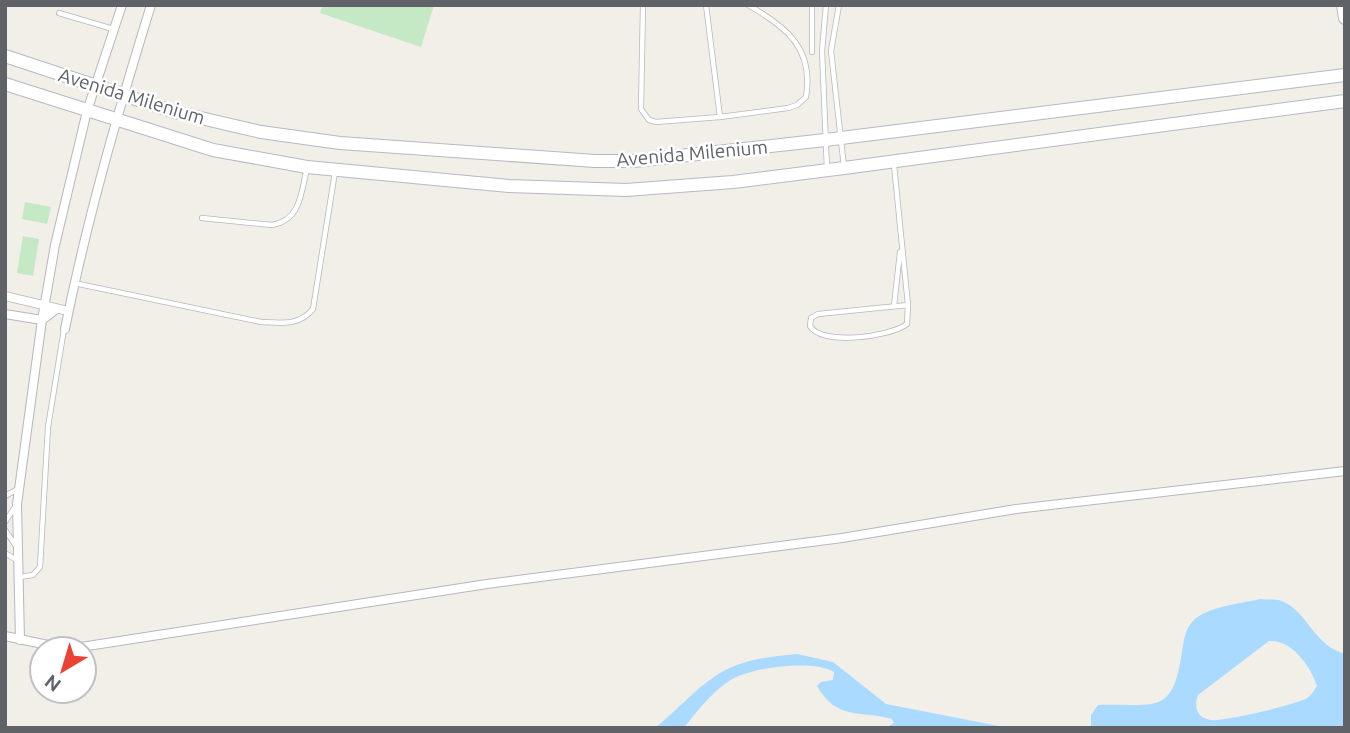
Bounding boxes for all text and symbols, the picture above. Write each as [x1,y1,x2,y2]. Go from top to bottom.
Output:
street label: Avenida Milenium [56,63,208,129]
street label: Avenida Milenium [615,135,769,171]
north arrow [28,635,98,705]
text: N [40,670,65,696]

